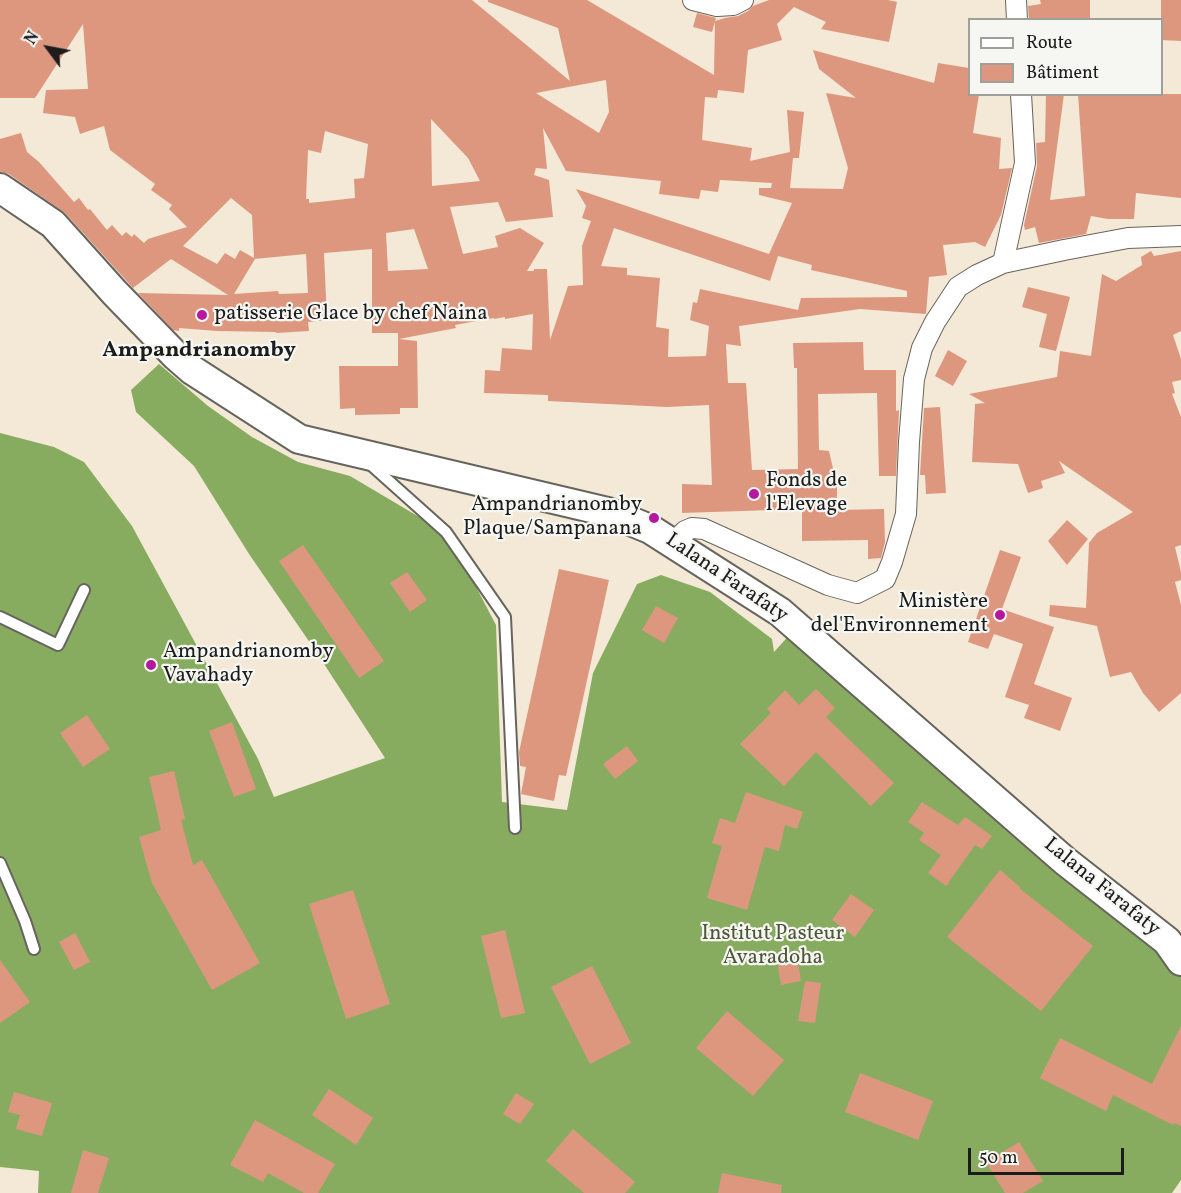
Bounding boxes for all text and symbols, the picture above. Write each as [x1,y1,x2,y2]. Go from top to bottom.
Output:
north arrow [18,18,78,78]
legend [968,18,1163,96]
text: N [20,28,45,49]
text: Route [1026,31,1072,56]
text: Bâtiment [1026,61,1099,86]
place label: patisserie Glace by chef Naina [214,302,488,328]
marker: patisserie Glace by chef Naina [195,308,209,322]
district label: Ampandrianomby [102,339,296,365]
place label: Fonds de l'Elevage [766,469,847,519]
marker: Fonds de l'Elevage [747,487,761,501]
place label: Ampandrianomby Plaque/Sampanana [463,493,642,543]
marker: Ampandrianomby Plaque/Sampanana [647,511,661,525]
street label: Lalana Farafaty [660,529,792,629]
place label: Ministère del'Environnement [811,590,988,640]
marker: Ministère del'Environnement [993,608,1007,622]
place label: Ampandrianomby Vavahady [163,640,334,690]
marker: Ampandrianomby Vavahady [144,658,158,672]
street label: Lalana Farafaty [1038,833,1164,943]
park label: Institut Pasteur Avaradoha [702,922,844,972]
scale bar [971,1136,1127,1174]
text: 50 m [979,1146,1018,1171]

